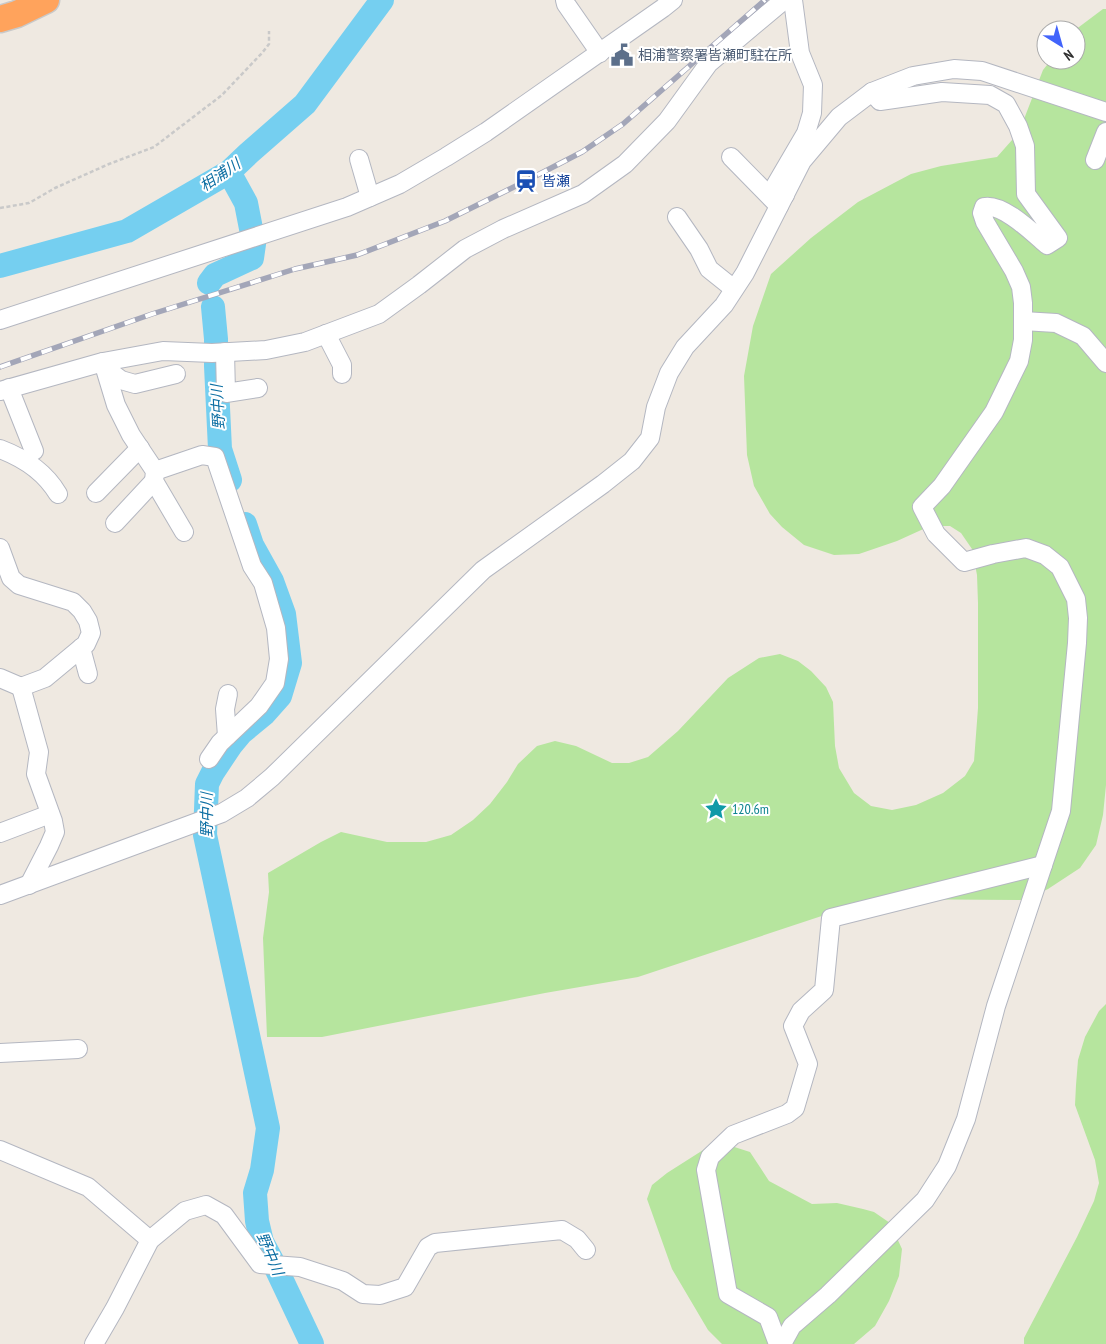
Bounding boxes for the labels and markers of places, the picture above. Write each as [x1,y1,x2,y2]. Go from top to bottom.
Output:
public building icon: 相浦警察署皆瀬町駐在所 [609,42,635,68]
place label: 相浦警察署皆瀬町駐在所 [638,46,792,64]
station icon: 皆瀬 [513,168,539,194]
place label: 皆瀬 [542,172,570,190]
place icon: 120.6m [703,796,729,822]
place label: 120.6m [732,800,769,818]

